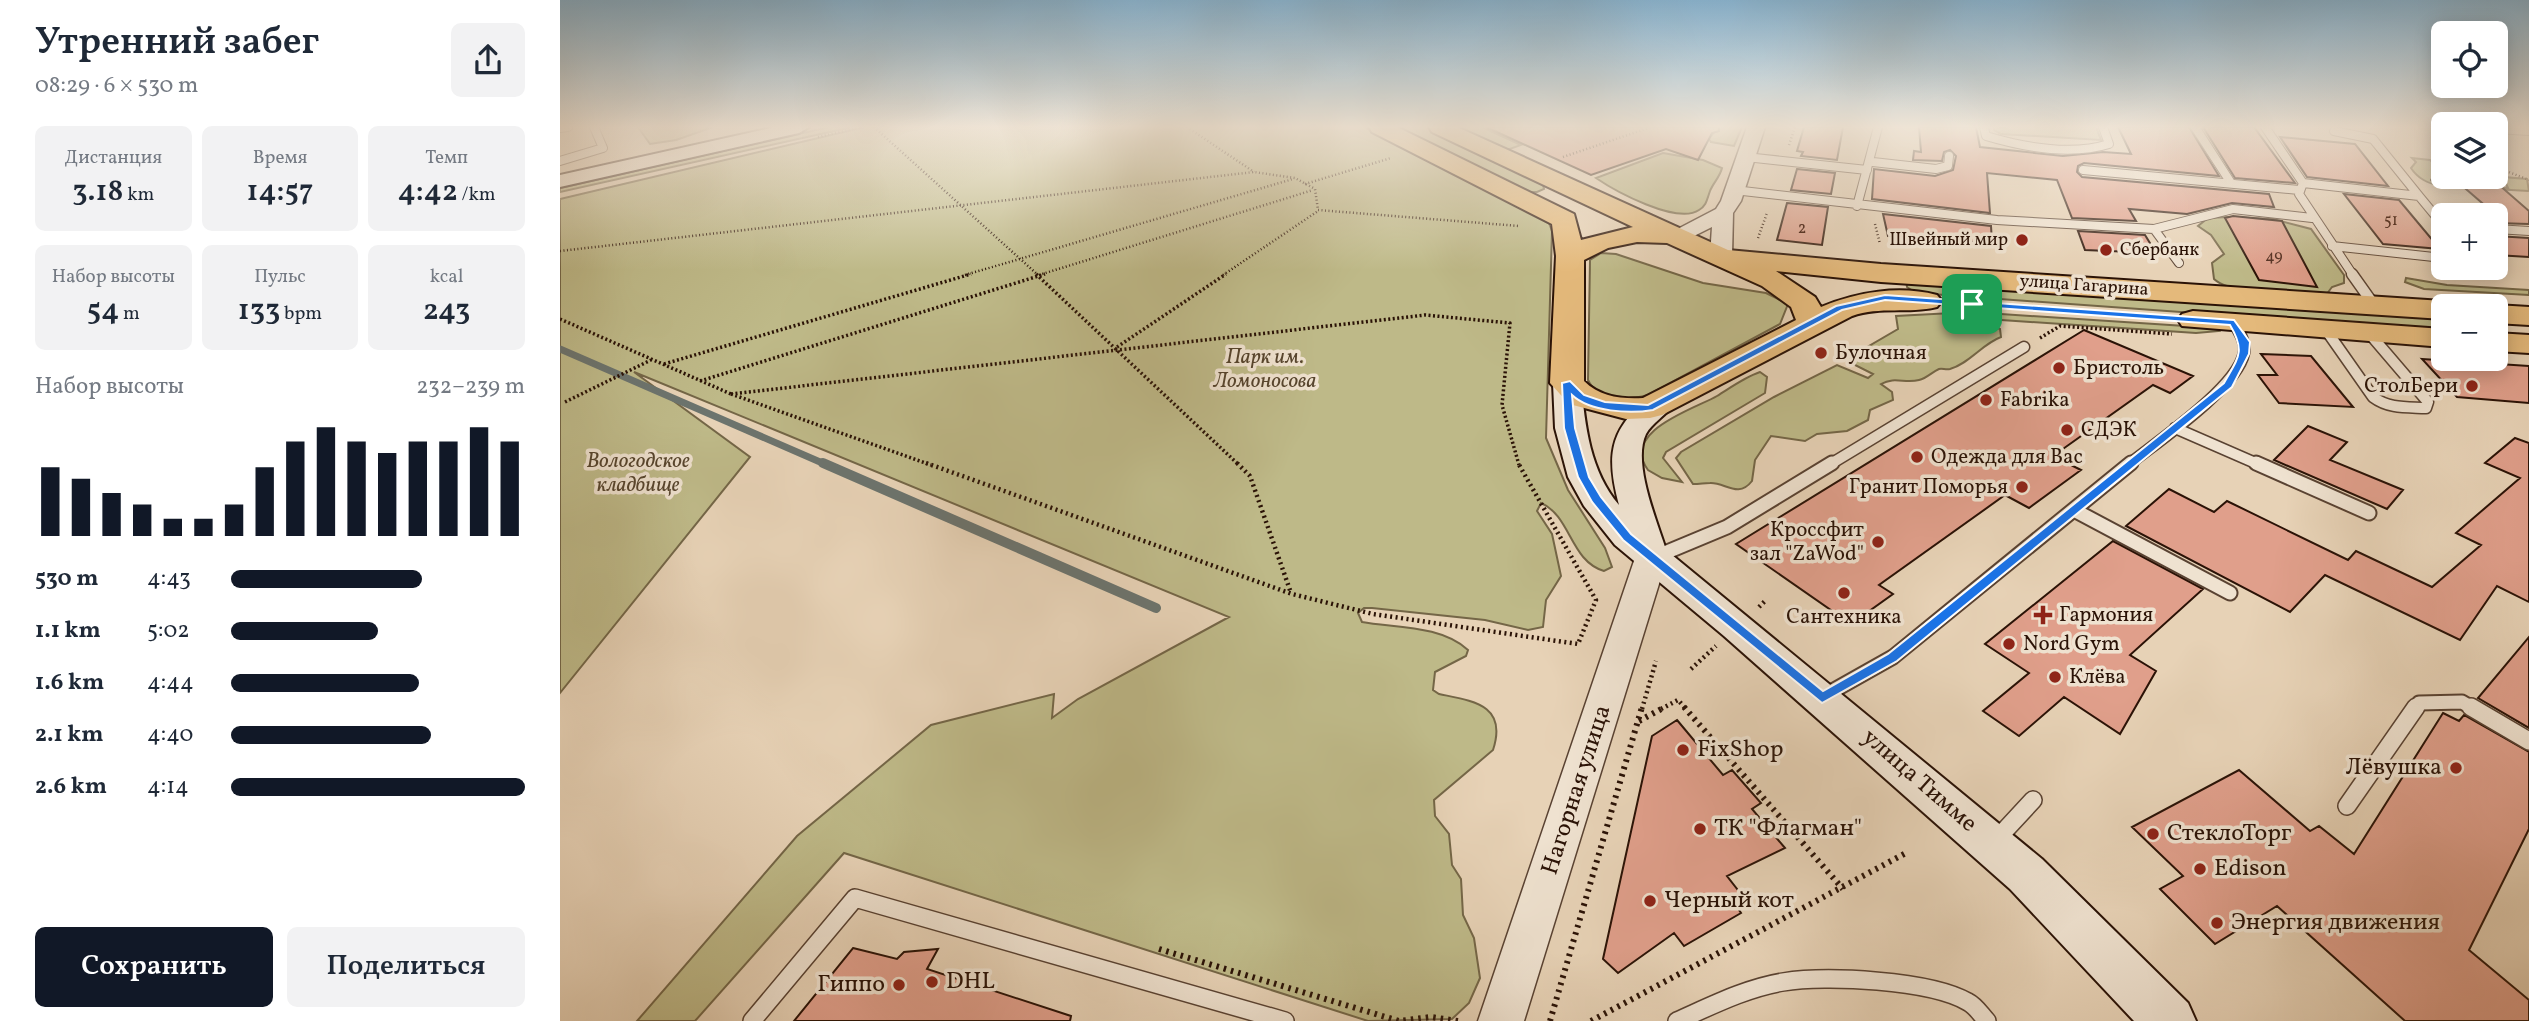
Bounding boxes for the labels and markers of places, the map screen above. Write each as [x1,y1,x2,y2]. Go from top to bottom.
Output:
place label: Швейный мир [1889,228,2008,253]
marker: Швейный мир [2014,232,2030,248]
place label: Сбербанк [2120,238,2200,263]
marker: Сбербанк [2098,242,2114,258]
pin [1942,274,2002,334]
place label: Булочная [1835,339,1927,368]
marker: Булочная [1813,345,1829,361]
place label: Бристоль [2073,354,2164,383]
marker: Бристоль [2051,360,2067,376]
place label: СтолБери [2364,372,2458,401]
marker: СтолБери [2464,378,2480,394]
place label: Fabrika [2000,386,2070,415]
marker: Fabrika [1978,392,1994,408]
place label: СДЭК [2081,416,2137,445]
marker: СДЭК [2059,422,2075,438]
place label: Одежда для Вас [1931,443,2083,472]
marker: Одежда для Вас [1909,449,1925,465]
place label: Гранит Поморья [1849,473,2008,502]
marker: Гранит Поморья [2014,479,2030,495]
place label: Кроссфит зал "ZaWod" [1750,516,1864,569]
marker: Кроссфит зал "ZaWod" [1870,534,1886,550]
marker: Сантехника [1836,585,1852,601]
place label: Гармония [2059,601,2153,630]
place label: Сантехника [1786,603,1902,632]
marker: Гармония [2033,605,2053,625]
place label: Nord Gym [2023,630,2120,659]
marker: Nord Gym [2001,636,2017,652]
place label: Клёва [2069,663,2126,692]
marker: Клёва [2047,669,2063,685]
place label: FixShop [1697,733,1784,767]
marker: FixShop [1675,742,1691,758]
place label: Лёвушка [2346,751,2442,785]
marker: Лёвушка [2448,760,2464,776]
place label: ТК "Флагман" [1714,812,1862,846]
place label: СтеклоТорг [2167,817,2292,851]
marker: ТК "Флагман" [1692,821,1708,837]
marker: СтеклоТорг [2145,826,2161,842]
place label: Edison [2214,852,2287,886]
marker: Edison [2192,861,2208,877]
place label: Черный кот [1664,884,1794,918]
marker: Черный кот [1642,893,1658,909]
place label: Энергия движения [2231,906,2440,940]
marker: Энергия движения [2209,915,2225,931]
place label: DHL [946,965,995,999]
place label: Гиппо [817,968,885,1002]
marker: DHL [924,974,940,990]
marker: Гиппо [891,977,907,993]

